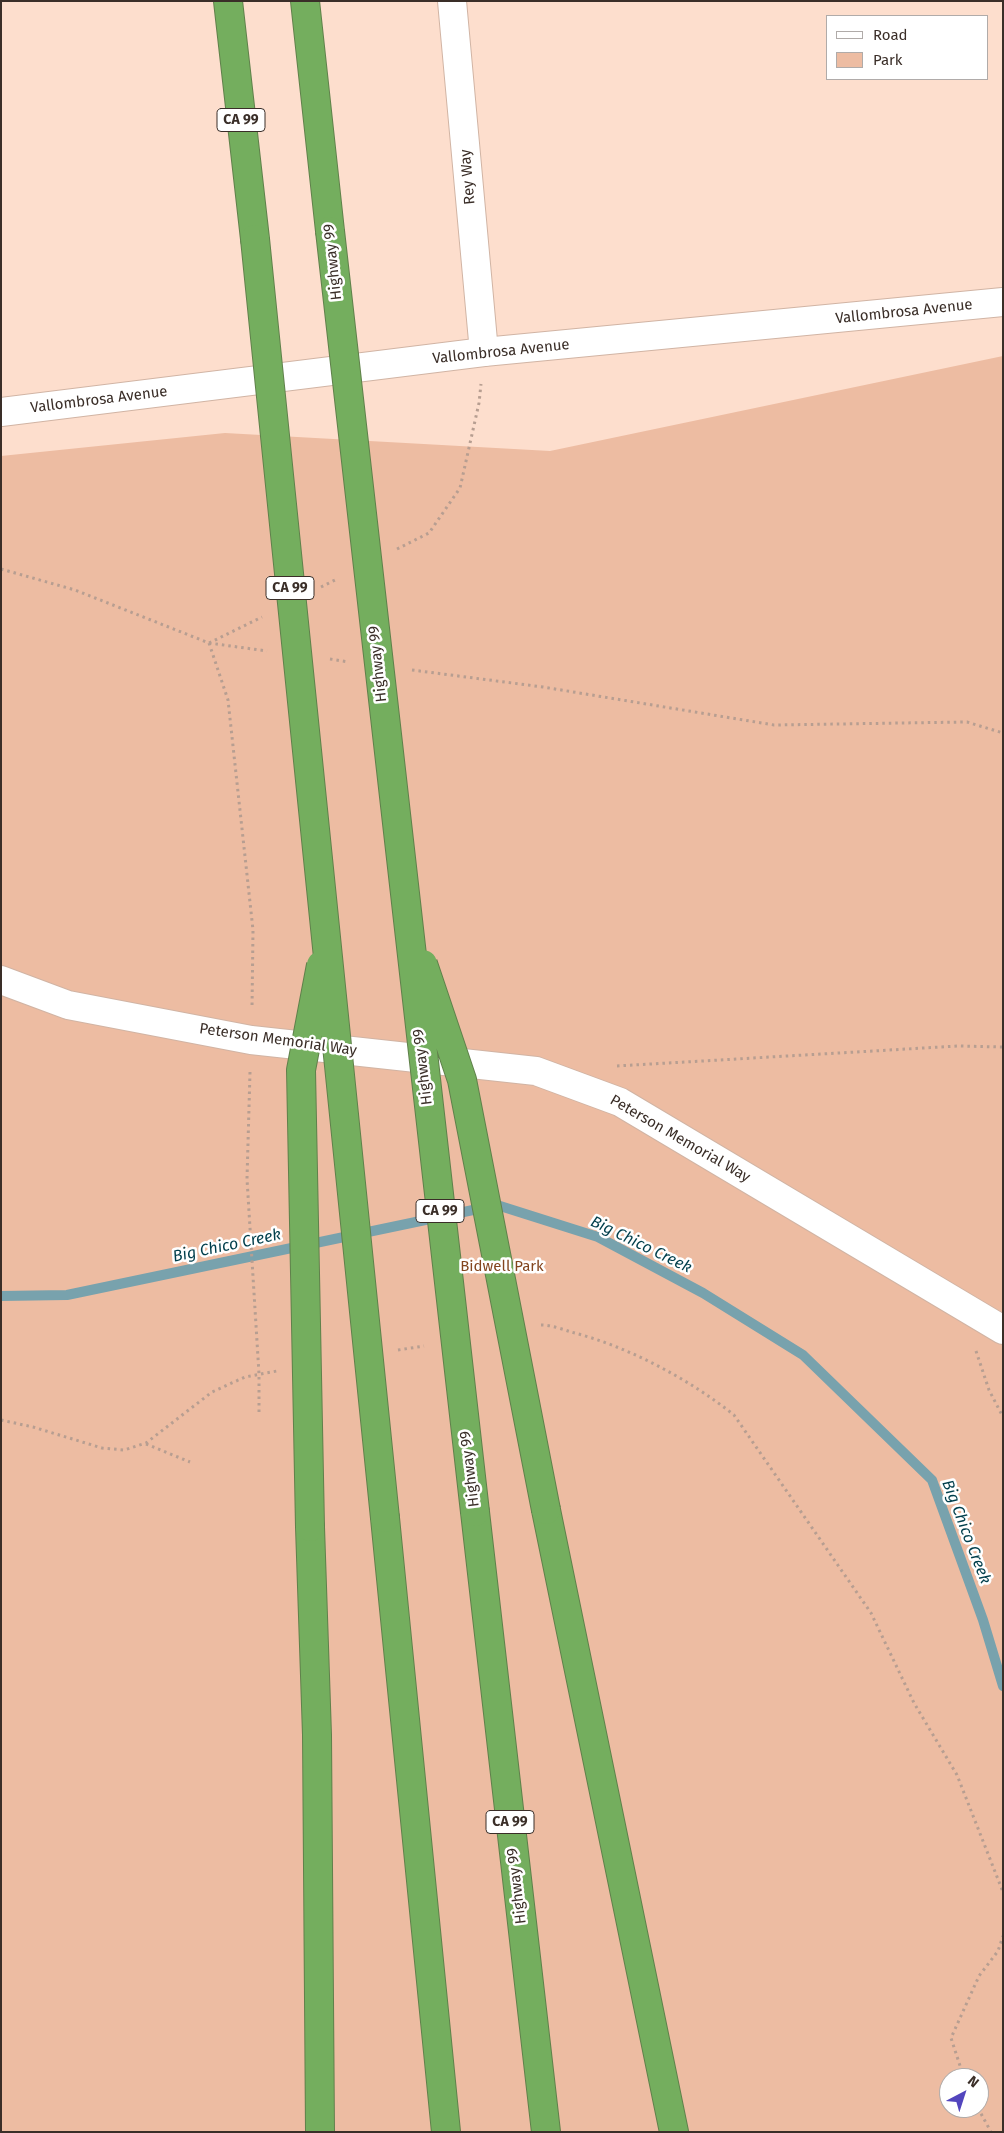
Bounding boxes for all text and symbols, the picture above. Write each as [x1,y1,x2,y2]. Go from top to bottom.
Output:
legend [826,15,989,80]
text: Road [873,26,908,44]
text: Park [873,51,903,69]
road number: CA 99 [217,108,265,132]
street label: Rey Way [457,149,479,205]
street label: Highway 99 [320,223,346,301]
street label: Vallombrosa Avenue [835,296,973,328]
street label: Vallombrosa Avenue [432,336,570,368]
street label: Vallombrosa Avenue [29,383,169,417]
road number: CA 99 [266,576,314,600]
street label: Highway 99 [365,625,391,703]
street label: Peterson Memorial Way [198,1020,358,1060]
street label: Highway 99 [409,1028,437,1106]
street label: Peterson Memorial Way [607,1091,753,1187]
road number: CA 99 [416,1200,464,1222]
water label: Big Chico Creek [587,1212,695,1278]
water label: Big Chico Creek [171,1225,283,1267]
park label: Bidwell Park [460,1258,544,1276]
street label: Highway 99 [456,1430,484,1508]
water label: Big Chico Creek [937,1477,995,1587]
road number: CA 99 [486,1810,534,1834]
street label: Highway 99 [503,1847,531,1925]
north arrow [939,2068,989,2118]
text: N [964,2072,982,2091]

